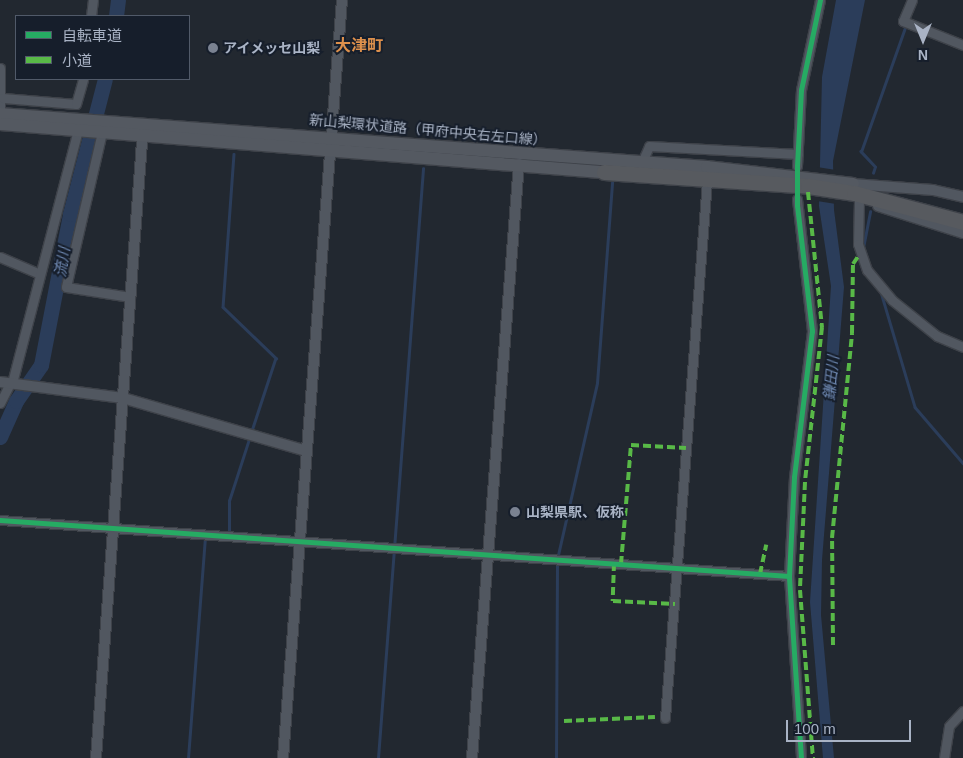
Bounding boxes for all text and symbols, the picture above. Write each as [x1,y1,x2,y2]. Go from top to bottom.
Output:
legend [15,15,190,80]
north arrow [898,15,948,65]
text: 自転車道 [62,27,122,44]
district label: 大津町 [335,36,383,56]
place label: アイメッセ山梨 [223,40,321,56]
marker: アイメッセ山梨 [207,42,219,54]
text: N [918,47,928,63]
text: 小道 [62,52,92,69]
street label: 新山梨環状道路（甲府中央右左口線） [309,111,547,149]
water label: 流川 [51,246,73,278]
water label: 鎌田川 [820,355,842,401]
place label: 山梨県駅、仮称 [526,504,624,520]
marker: 山梨県駅、仮称 [508,505,522,519]
scale bar [788,710,913,742]
text: 100 m [794,720,836,737]

